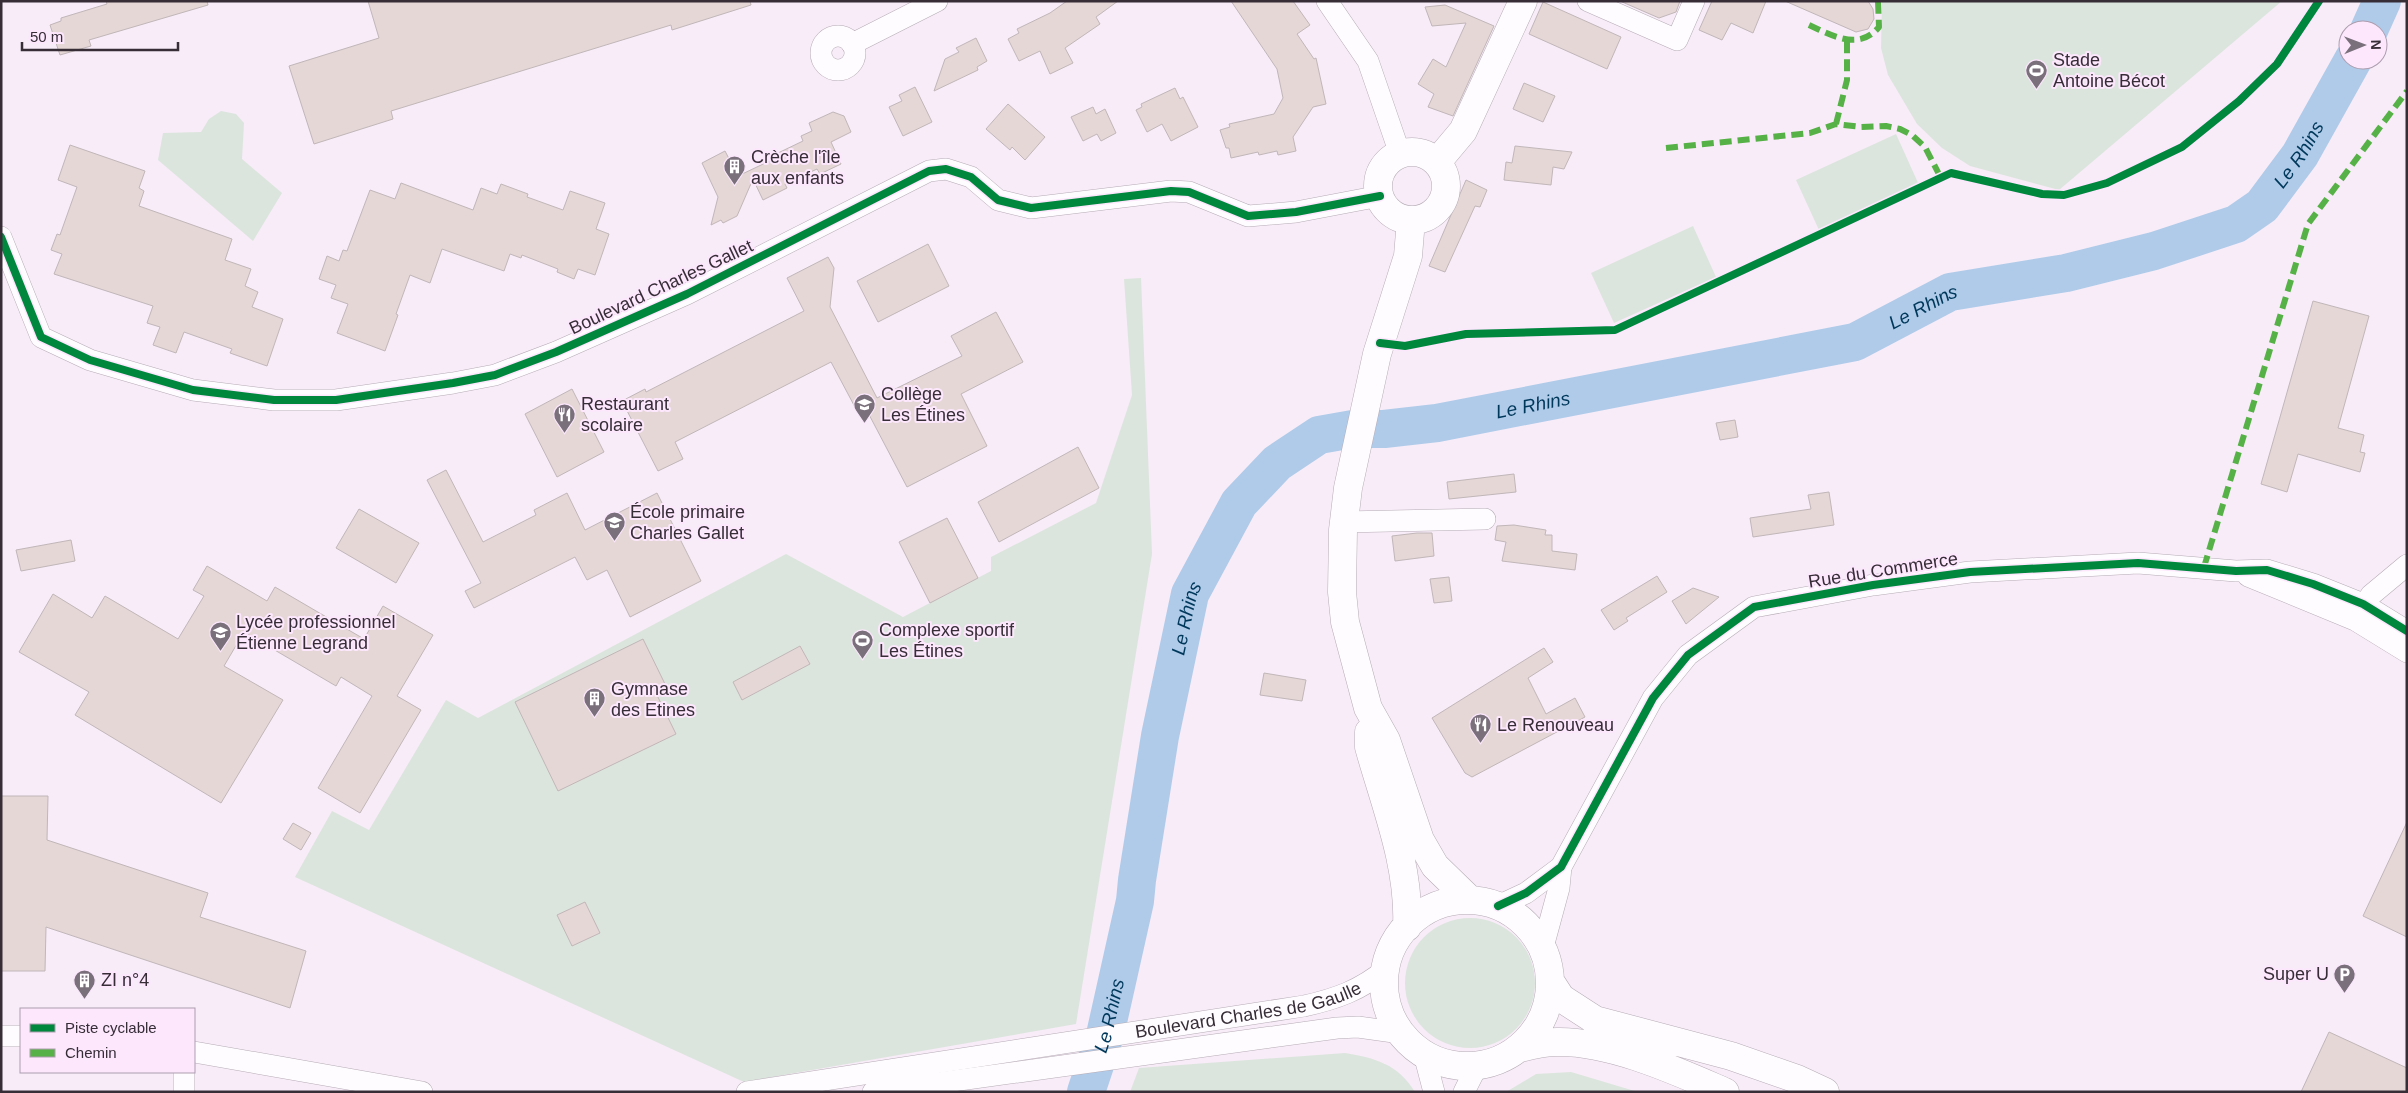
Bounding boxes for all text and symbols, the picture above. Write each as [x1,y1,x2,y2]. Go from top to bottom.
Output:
scale bar [22,20,179,52]
north arrow [2338,20,2388,70]
text: 50 m [30,28,63,45]
text: N [2368,40,2384,50]
place label: Stade Antoine Bécot [2053,50,2165,91]
sports icon: Stade Antoine Bécot [2025,58,2049,89]
water label: Le Rhins [2269,117,2328,192]
place label: Crèche l'île aux enfants [751,147,844,188]
building icon: Crèche l'île aux enfants [723,155,747,186]
street label: Boulevard Charles Gallet [566,236,756,338]
water label: Le Rhins [1885,281,1959,333]
place label: Collège Les Étines [881,384,965,425]
water label: Le Rhins [1494,387,1572,422]
school or university icon: Collège Les Étines [853,392,877,423]
place label: Restaurant scolaire [581,394,669,435]
restaurant icon: Restaurant scolaire [553,402,577,433]
place label: École primaire Charles Gallet [630,502,745,543]
school or university icon: École primaire Charles Gallet [602,510,626,541]
street label: Rue du Commerce [1807,548,1959,592]
water label: Le Rhins [1167,577,1206,657]
place label: Lycée professionnel Étienne Legrand [236,612,395,653]
school or university icon: Lycée professionnel Étienne Legrand [208,620,232,651]
place label: Complexe sportif Les Étines [879,620,1015,661]
sports icon: Complexe sportif Les Étines [851,628,875,659]
place label: Gymnase des Etines [611,679,695,720]
building icon: Gymnase des Etines [583,687,607,718]
restaurant icon: Le Renouveau [1469,713,1493,744]
place label: Le Renouveau [1497,715,1614,735]
parking icon: Super U [2333,962,2357,993]
place label: Super U [2263,964,2329,984]
building icon: ZI n°4 [73,968,97,999]
place label: ZI n°4 [101,970,149,990]
water label: Le Rhins [1090,976,1128,1055]
street label: Boulevard Charles de Gaulle [1134,978,1365,1042]
legend [20,1008,195,1073]
text: Piste cyclable [65,1019,157,1036]
text: Chemin [65,1044,117,1061]

